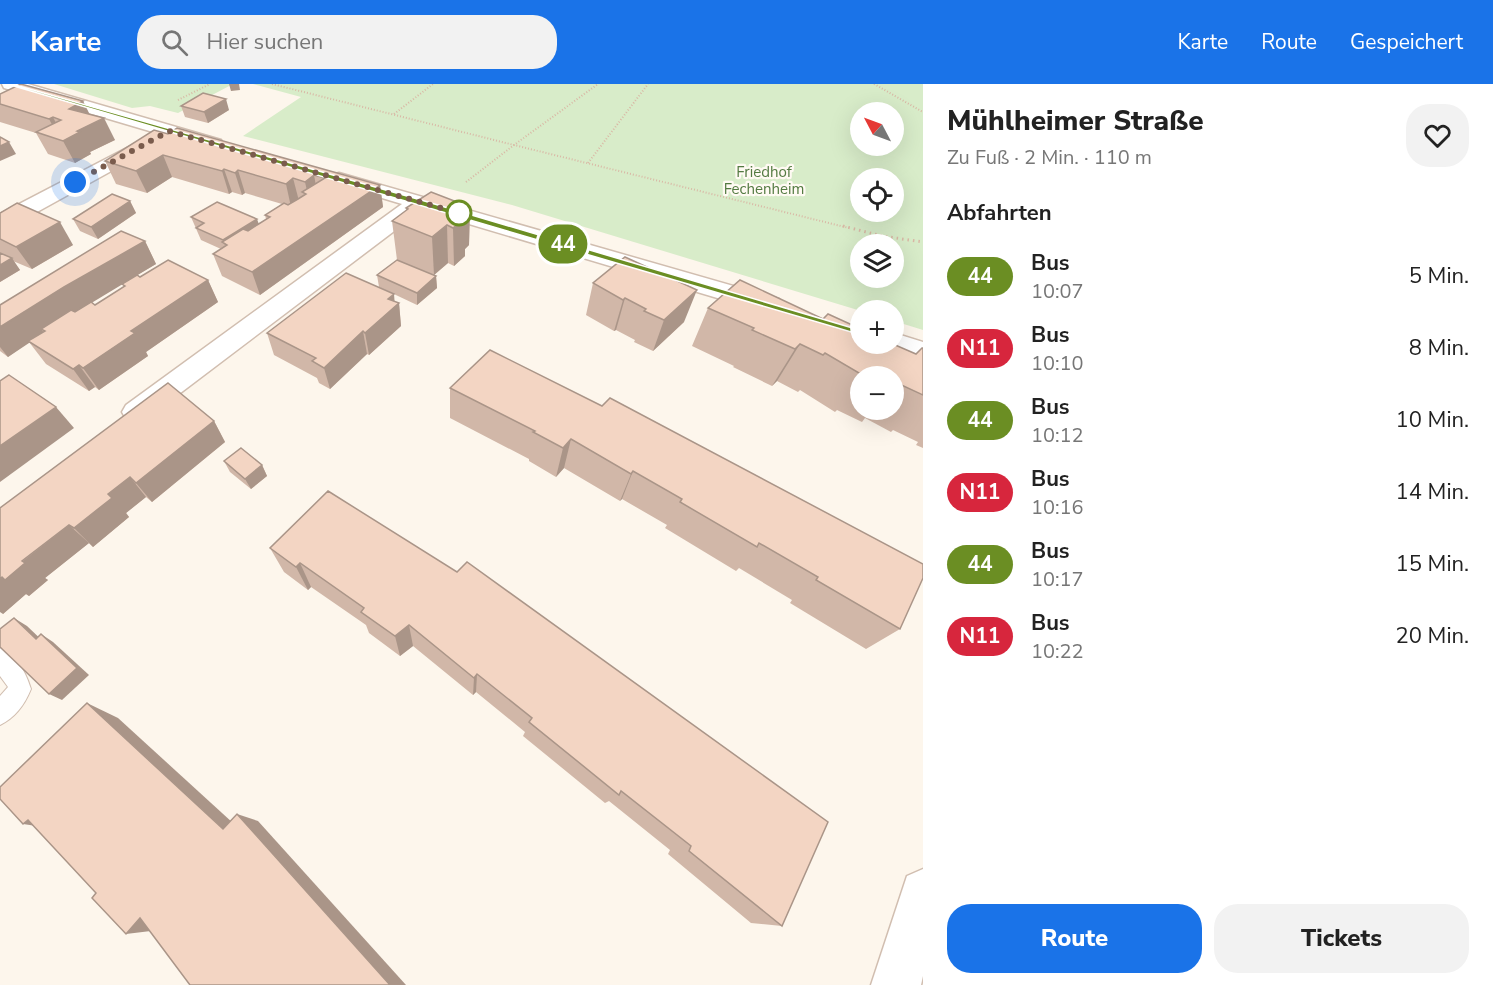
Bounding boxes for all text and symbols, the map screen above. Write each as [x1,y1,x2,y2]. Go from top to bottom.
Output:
search box [137,15,557,69]
text: Karte [30,23,101,61]
icon: search [158,26,191,59]
text: Hier suchen [206,27,323,57]
text: Karte [1178,28,1228,56]
text: Route [1261,28,1317,56]
text: Gespeichert [1350,28,1463,56]
north arrow [850,102,904,156]
map controls [850,102,904,420]
text: Mühlheimer Straße [947,102,1204,140]
button: heart [1406,104,1469,167]
text: Zu Fuß · 2 Min. · 110 m [947,144,1152,171]
park label: Friedhof Fechenheim [724,162,804,199]
your location [60,167,90,197]
button: locate [850,168,904,222]
text: Abfahrten [947,198,1052,228]
unlabelled marker [446,200,472,226]
line badge: 44 [536,224,590,264]
text: 44 [550,230,576,258]
button: layers [850,234,904,288]
text: Bus [1031,248,1070,278]
text: 5 Min. [1409,261,1469,291]
text: 44 [967,262,993,290]
text: 10:07 [1031,278,1084,305]
button: + [850,300,904,354]
text: Bus [1031,320,1070,350]
text: 8 Min. [1409,333,1469,363]
text: N11 [960,334,1000,362]
text: 10:10 [1031,350,1084,377]
button: − [850,366,904,420]
text: Bus [1031,392,1070,422]
text: 10 Min. [1396,405,1469,435]
text: 44 [967,406,993,434]
text: 10:12 [1031,422,1084,449]
text: Bus [1031,464,1070,494]
text: 14 Min. [1396,477,1469,507]
text: N11 [960,478,1000,506]
text: 10:16 [1031,494,1084,521]
text: Bus [1031,536,1070,566]
text: 15 Min. [1396,549,1469,579]
text: 44 [967,550,993,578]
text: 10:17 [1031,566,1084,593]
text: Bus [1031,608,1070,638]
text: 20 Min. [1396,621,1469,651]
text: N11 [960,622,1000,650]
text: 10:22 [1031,638,1084,665]
button: Route [947,904,1202,973]
button: Tickets [1214,904,1469,973]

